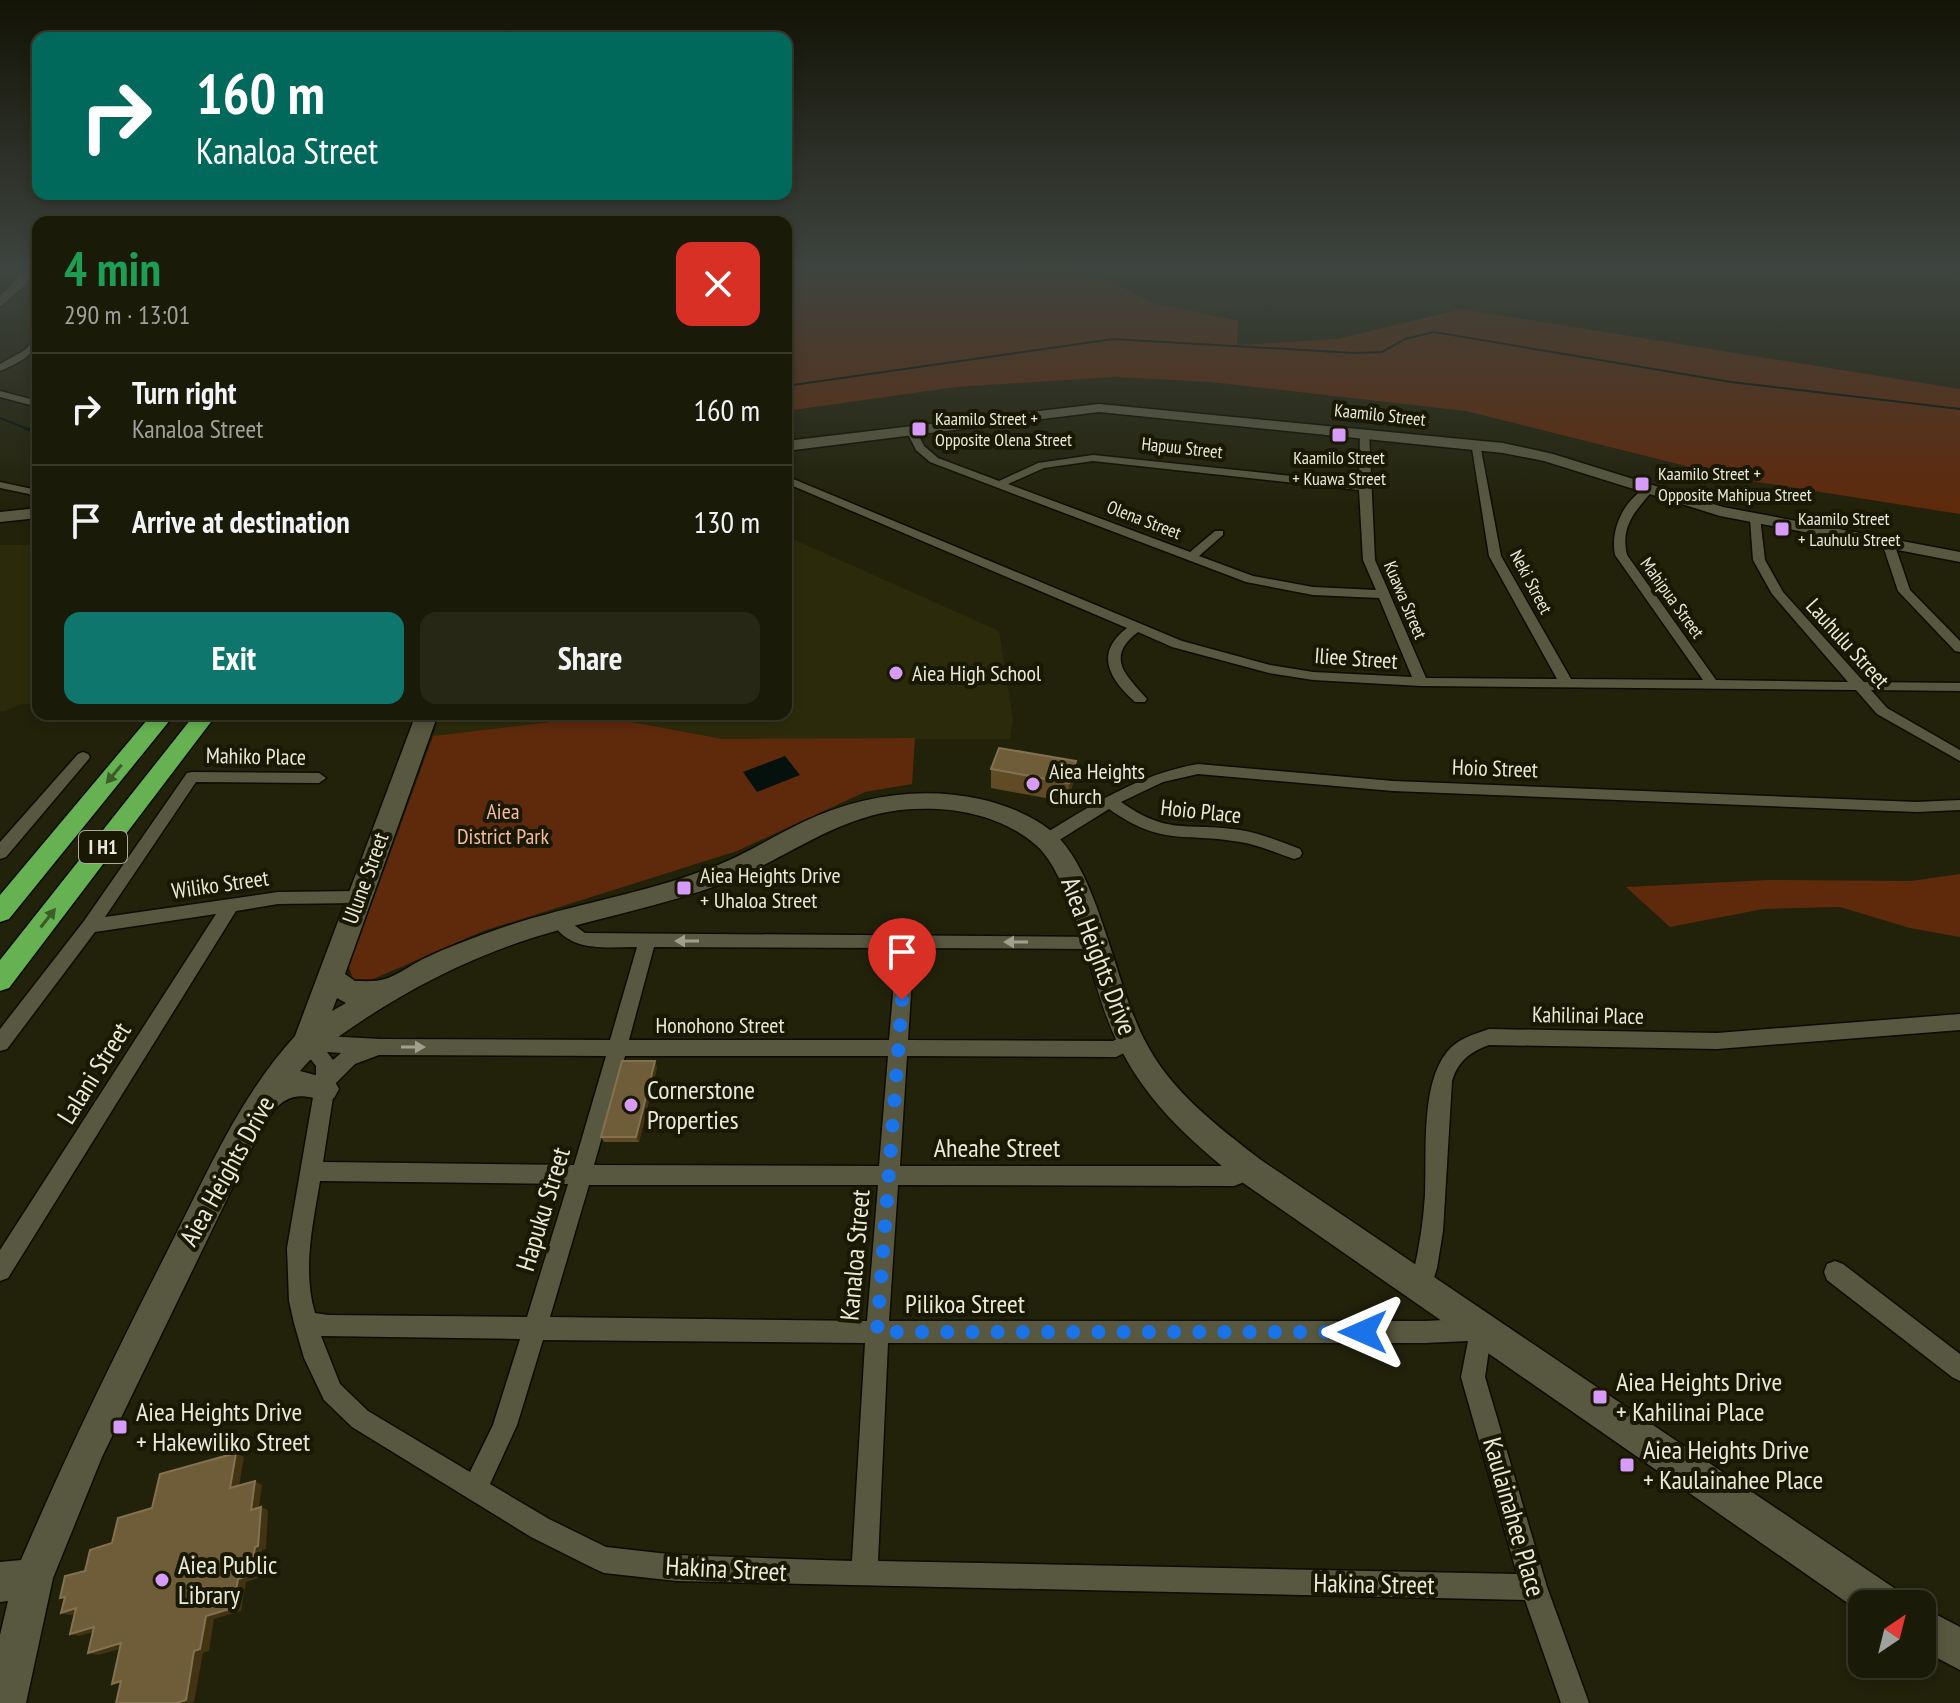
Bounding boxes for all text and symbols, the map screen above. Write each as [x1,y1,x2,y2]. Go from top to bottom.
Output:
text: 160 m [196,57,325,129]
icon: right [64,64,168,168]
text: Kanaloa Street [196,127,378,174]
text: 4 min [64,237,161,299]
button: close [676,242,760,326]
text: 290 m · 13:01 [64,298,190,331]
text: Turn right [132,373,236,412]
icon: right [64,387,108,431]
text: 160 m [694,390,760,429]
street label: Kaamilo Street [1333,398,1427,431]
place label: Kaamilo Street + Opposite Olena Street [935,407,1072,451]
text: Kanaloa Street [132,412,264,445]
marker: Kaamilo Street + Opposite Olena Street [910,420,928,438]
marker: Kaamilo Street + Kuawa Street [1330,426,1348,444]
street label: Hapuu Street [1140,432,1224,463]
place label: Kaamilo Street + Kuawa Street [1292,446,1386,490]
place label: Kaamilo Street + Opposite Mahipua Street [1658,462,1812,506]
marker: Kaamilo Street + Opposite Mahipua Street [1633,475,1651,493]
street label: Olena Street [1104,495,1185,544]
icon: arrive [64,499,108,543]
text: Arrive at destination [132,502,350,541]
text: 130 m [694,502,760,541]
place label: Kaamilo Street + Lauhulu Street [1798,507,1900,551]
marker: Kaamilo Street + Lauhulu Street [1773,520,1791,538]
street label: Neki Street [1505,546,1558,618]
street label: Mahipua Street [1635,553,1709,643]
street label: Kuawa Street [1379,557,1432,642]
street label: Lauhulu Street [1800,592,1896,694]
button: Exit [64,612,404,704]
button: Share [420,612,760,704]
street label: Iliee Street [1314,641,1398,675]
place label: Aiea High School [912,659,1042,687]
marker: Aiea High School [887,664,905,682]
street label: Mahiko Place [206,741,306,771]
street label: Hoio Street [1452,753,1538,783]
place label: Aiea Heights Church [1049,757,1145,810]
one-way arrow [106,764,123,784]
marker: Aiea Heights Church [1024,775,1042,793]
street label: Hoio Place [1159,793,1243,829]
park label: Aiea District Park [457,797,549,850]
street label: Ulune Street [336,829,394,927]
road number: I H1 [79,831,127,863]
place label: Aiea Heights Drive + Uhaloa Street [700,861,841,914]
street label: Wiliko Street [170,863,270,905]
street label: Aiea Heights Drive [1054,872,1145,1039]
marker: Aiea Heights Drive + Uhaloa Street [675,879,693,897]
one-way arrow [39,908,55,928]
pin [868,918,936,1000]
icon: arrive [880,930,924,974]
one-way arrow [674,935,699,947]
one-way arrow [1003,936,1028,948]
street label: Kahilinai Place [1532,1000,1644,1030]
street label: Honohono Street [655,1011,785,1039]
street label: Lalani Street [49,1016,138,1130]
one-way arrow [401,1041,426,1053]
place label: Cornerstone Properties [647,1073,755,1136]
street label: Aiea Heights Drive [172,1090,281,1251]
marker: Cornerstone Properties [622,1096,640,1114]
street label: Aheahe Street [934,1131,1060,1164]
street label: Hapuku Street [508,1143,577,1275]
street label: Kanaloa Street [832,1188,877,1322]
street label: Pilikoa Street [905,1287,1025,1320]
position arrow [1321,1290,1405,1374]
place label: Aiea Heights Drive + Kahilinai Place [1616,1365,1782,1428]
marker: Aiea Heights Drive + Kahilinai Place [1591,1388,1609,1406]
place label: Aiea Heights Drive + Hakewiliko Street [136,1395,310,1458]
marker: Aiea Heights Drive + Hakewiliko Street [111,1418,129,1436]
place label: Aiea Heights Drive + Kaulainahee Place [1643,1433,1823,1496]
street label: Kaulainahee Place [1476,1434,1553,1600]
marker: Aiea Heights Drive + Kaulainahee Place [1618,1456,1636,1474]
place label: Aiea Public Library [178,1548,277,1611]
street label: Hakina Street [665,1549,787,1588]
street label: Hakina Street [1313,1566,1435,1601]
marker: Aiea Public Library [153,1571,171,1589]
north arrow [1848,1590,1936,1678]
map controls [1848,1590,1936,1678]

